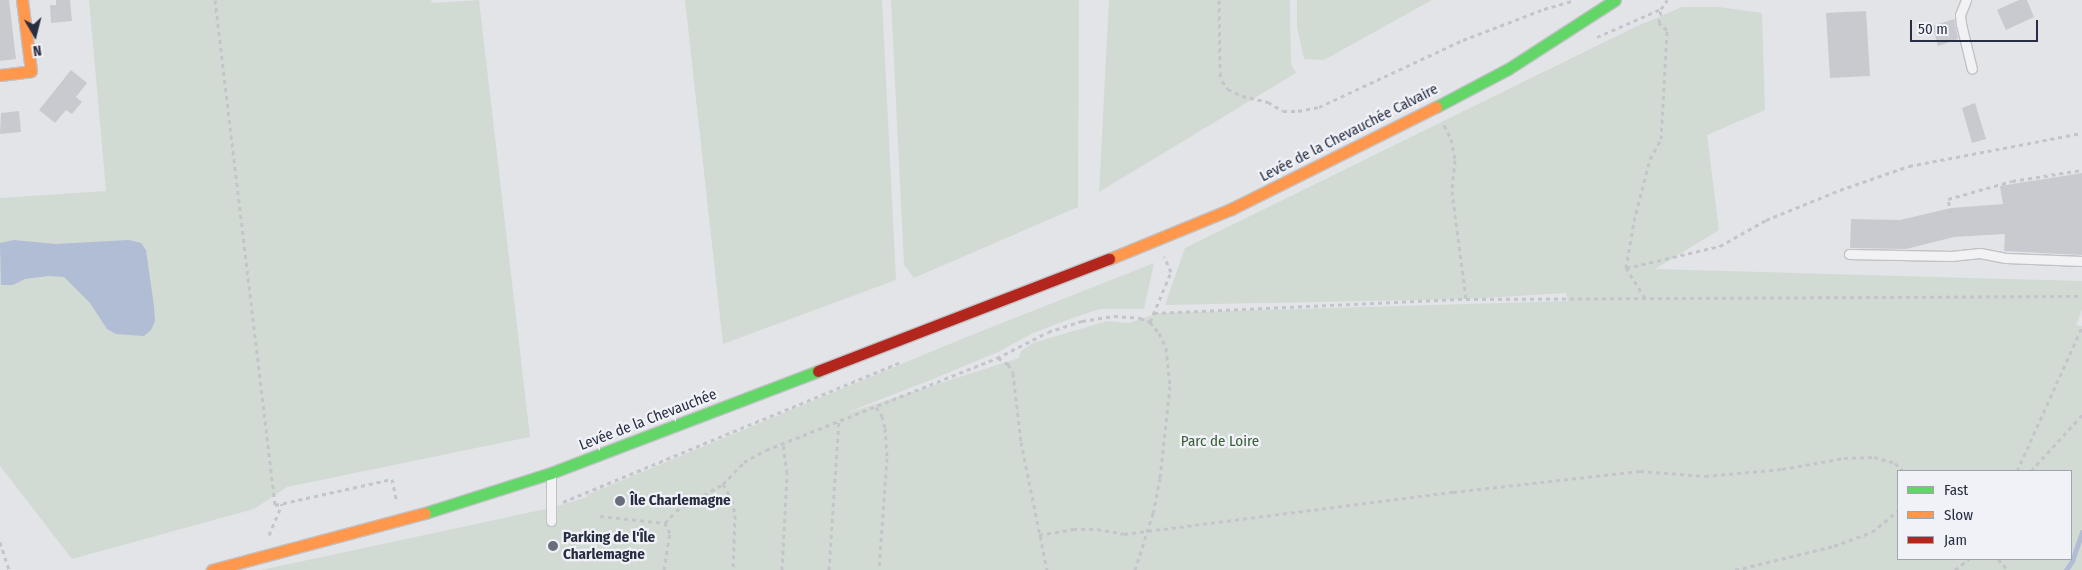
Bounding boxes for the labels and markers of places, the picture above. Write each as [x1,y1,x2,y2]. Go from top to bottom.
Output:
place label: Île Charlemagne [630,492,731,510]
marker: Île Charlemagne [614,495,626,507]
place label: Parking de l'Île Charlemagne [563,528,655,563]
marker: Parking de l'Île Charlemagne [547,540,559,552]

